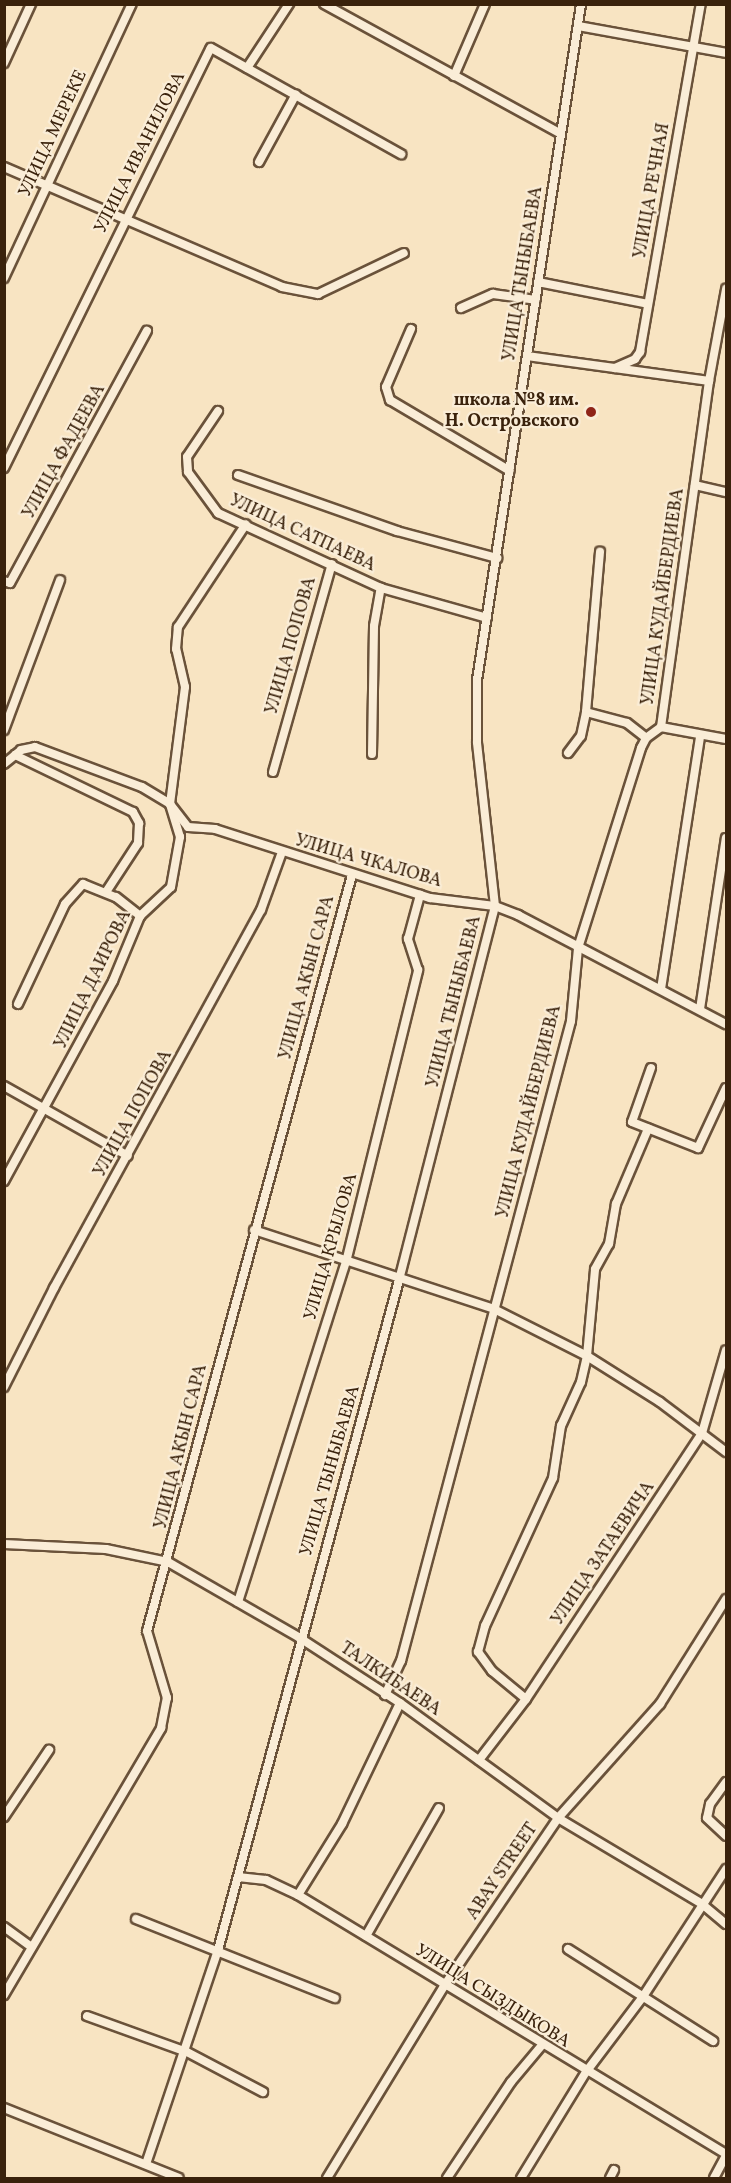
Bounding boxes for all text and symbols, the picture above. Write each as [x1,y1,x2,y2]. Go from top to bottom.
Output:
street label: УЛИЦА МЕРЕКЕ [15,67,93,201]
street label: УЛИЦА ИВАНИЛОВА [91,69,191,237]
street label: УЛИЦА РЕЧНАЯ [630,121,676,261]
street label: УЛИЦА ТЫНЫБАЕВА [499,185,549,363]
street label: УЛИЦА ФАДЕЕВА [19,381,111,523]
place label: школа №8 им. Н. Островского [445,391,579,434]
marker: школа №8 им. Н. Островского [584,405,598,419]
street label: УЛИЦА КУДАЙБЕРДИЕВА [638,487,690,707]
street label: УЛИЦА САТПАЕВА [225,491,379,577]
street label: УЛИЦА ПОПОВА [262,575,322,717]
street label: УЛИЦА ЧКАЛОВА [292,831,444,893]
street label: УЛИЦА АКЫН САРА [276,893,340,1063]
street label: УЛИЦА ДАИРОВА [51,907,137,1053]
street label: УЛИЦА ТЫНЫБАЕВА [423,913,487,1091]
street label: УЛИЦА КУДАЙБЕРДИЕВА [493,1003,567,1221]
street label: УЛИЦА ПОПОВА [90,1047,178,1181]
street label: УЛИЦА КРЫЛОВА [301,1171,363,1323]
street label: УЛИЦА АКЫН САРА [151,1362,213,1532]
street label: УЛИЦА ТЫНЫБАЕВА [296,1383,366,1559]
street label: УЛИЦА ЗАТАЕВИЧА [548,1478,660,1630]
street label: ТАЛКИБАЕВА [335,1638,445,1722]
street label: ABAY STREET [462,1819,544,1925]
street label: УЛИЦА СЫЗДЫКОВА [410,1940,574,2054]

